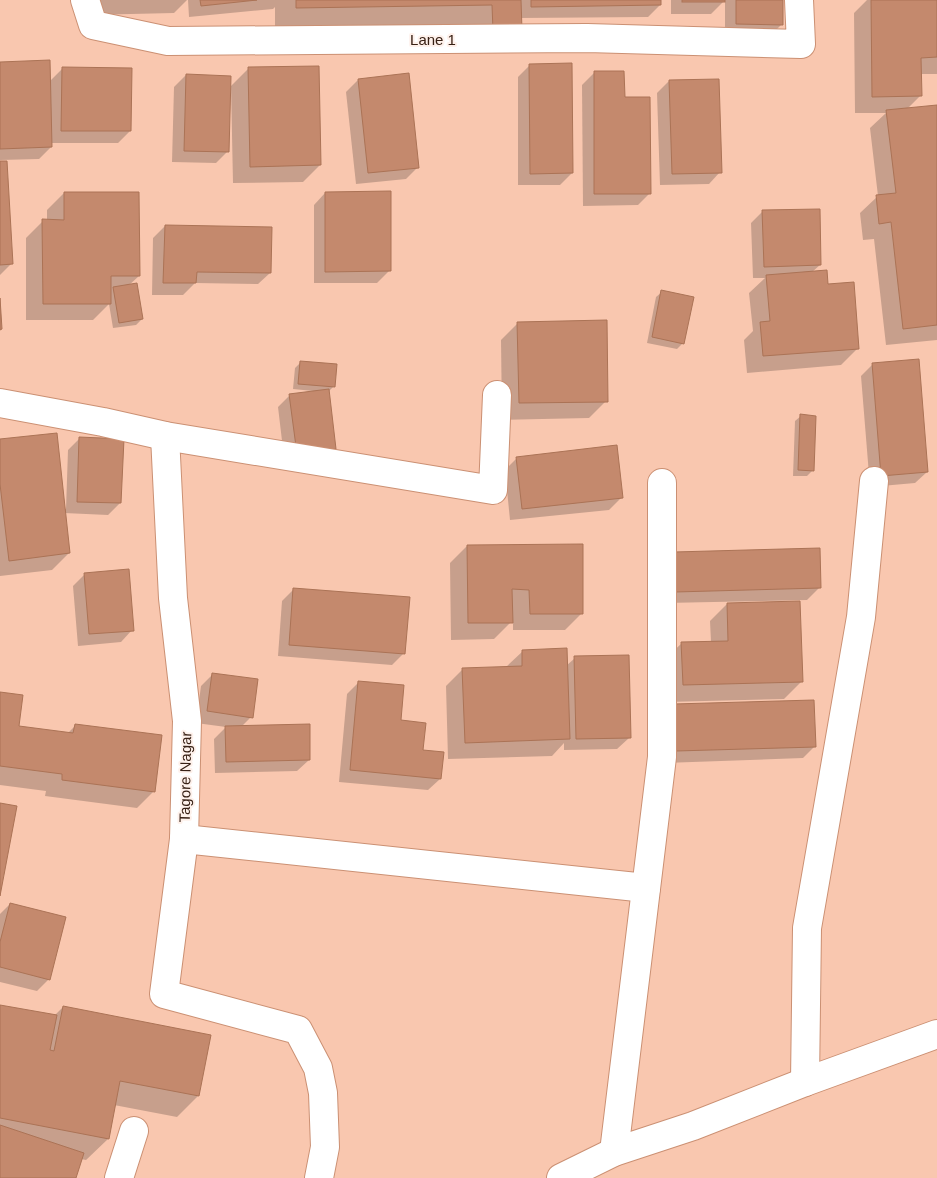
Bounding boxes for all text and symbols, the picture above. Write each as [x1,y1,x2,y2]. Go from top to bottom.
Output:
street label: Lane 1 [410,31,456,48]
street label: Tagore Nagar [176,731,194,823]

